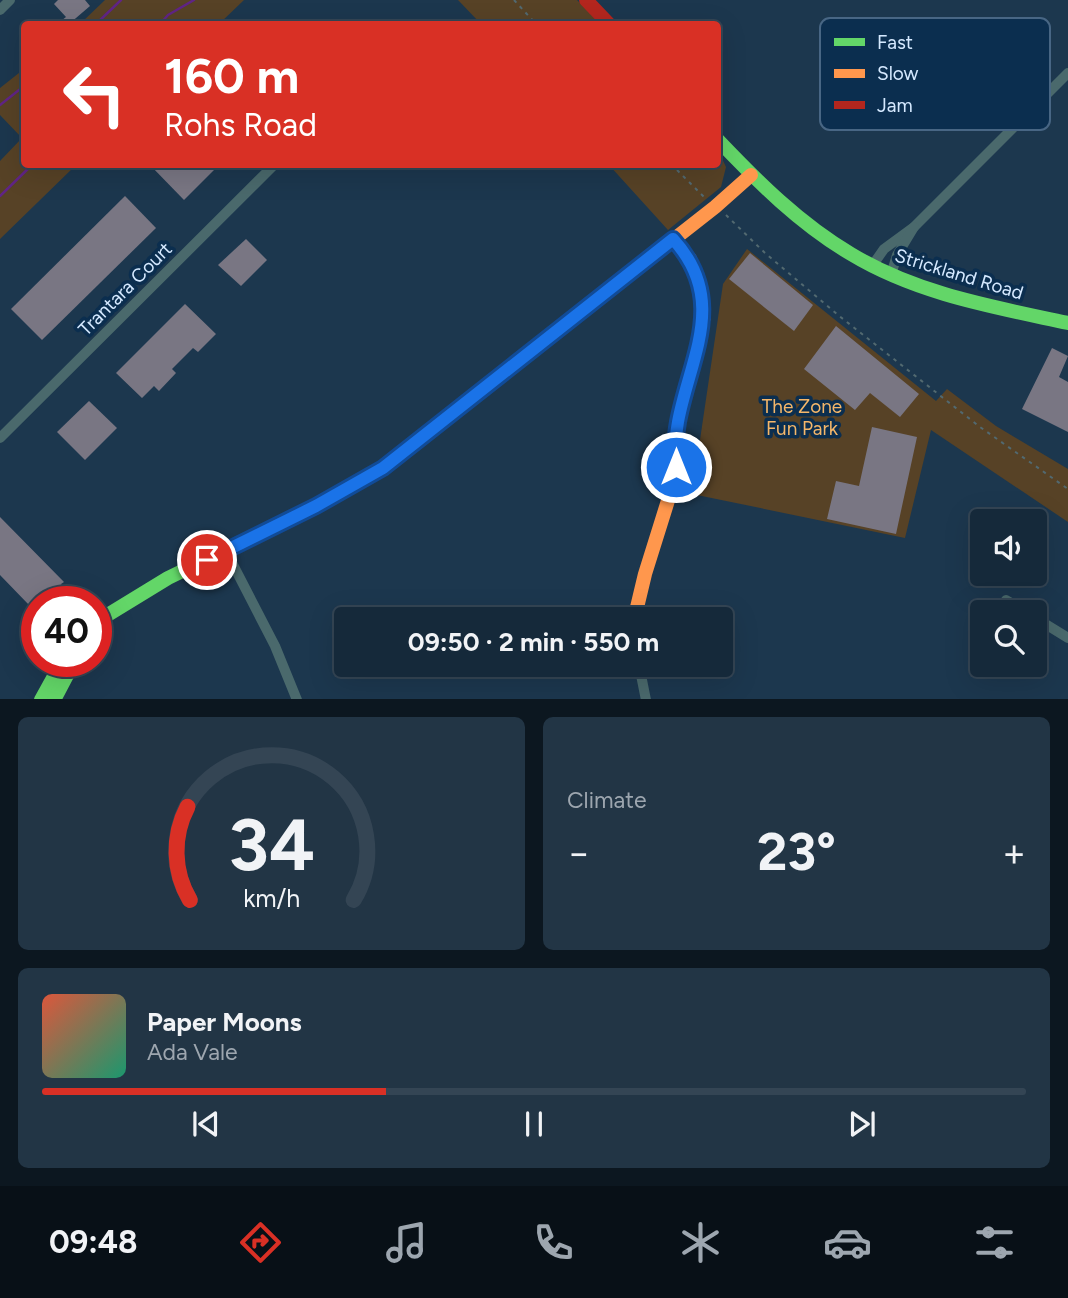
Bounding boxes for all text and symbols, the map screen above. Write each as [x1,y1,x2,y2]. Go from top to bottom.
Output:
legend [820,18,1050,130]
text: Fast [877,31,913,54]
text: 160 m [164,46,299,105]
icon: left [49,49,140,140]
text: Slow [877,62,919,85]
text: Jam [877,94,913,117]
text: Rohs Road [164,106,317,144]
street label: Trantara Court [73,237,177,341]
street label: Strickland Road [892,244,1026,304]
park label: The Zone Fun Park [762,395,842,440]
position arrow [639,430,713,504]
map controls [970,509,1047,677]
button: sound [970,509,1047,586]
pin [177,530,237,590]
icon: arrive [188,541,226,579]
speed limit sign: 40 [21,586,112,677]
button: search [970,600,1047,677]
text: 09:50 · 2 min · 550 m [408,626,659,658]
text: Climate [567,786,646,814]
text: 34 [228,801,315,888]
text: 23° [757,821,836,883]
text: − [567,830,591,876]
text: + [1002,830,1026,876]
text: km/h [243,882,300,912]
text: Paper Moons [147,1006,302,1038]
text: Ada Vale [147,1038,238,1066]
icon: previous [187,1105,225,1143]
icon: pause [515,1105,553,1143]
icon: next [843,1105,881,1143]
icon: directions [236,1218,285,1267]
icon: music [382,1218,431,1267]
icon: phone [529,1218,578,1267]
icon: climate [676,1218,725,1267]
icon: car [823,1218,872,1267]
icon: filters [970,1218,1019,1267]
text: 09:48 [49,1223,138,1261]

